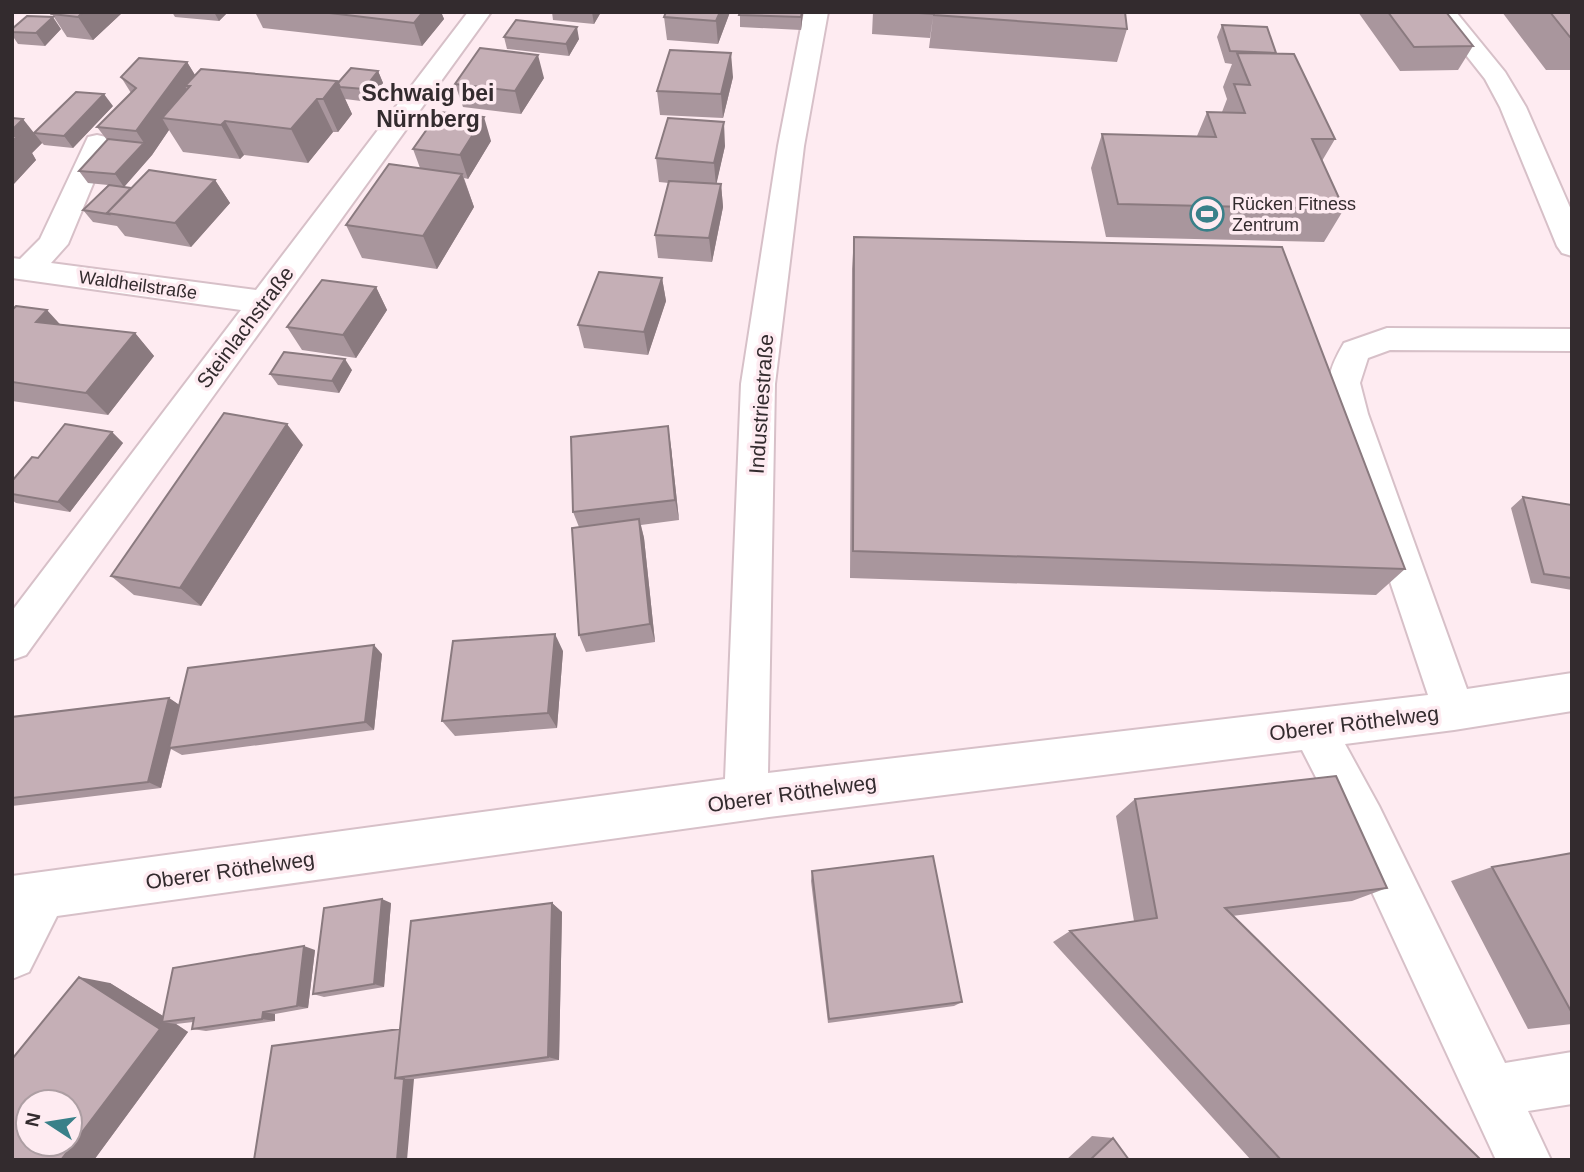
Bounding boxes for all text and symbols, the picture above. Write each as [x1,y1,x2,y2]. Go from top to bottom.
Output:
district label: Schwaig bei Nürnberg [362,80,494,132]
place label: Rücken Fitness Zentrum [1232,194,1356,235]
sports icon: Rücken Fitness Zentrum [1188,195,1226,233]
street label: Steinlachstraße [192,262,298,392]
street label: Waldheilstraße [78,267,198,303]
street label: Industriestraße [745,333,777,475]
street label: Oberer Röthelweg [1268,701,1440,745]
street label: Oberer Röthelweg [706,770,878,816]
street label: Oberer Röthelweg [144,847,316,893]
north arrow [14,1088,84,1158]
text: N [21,1111,45,1128]

